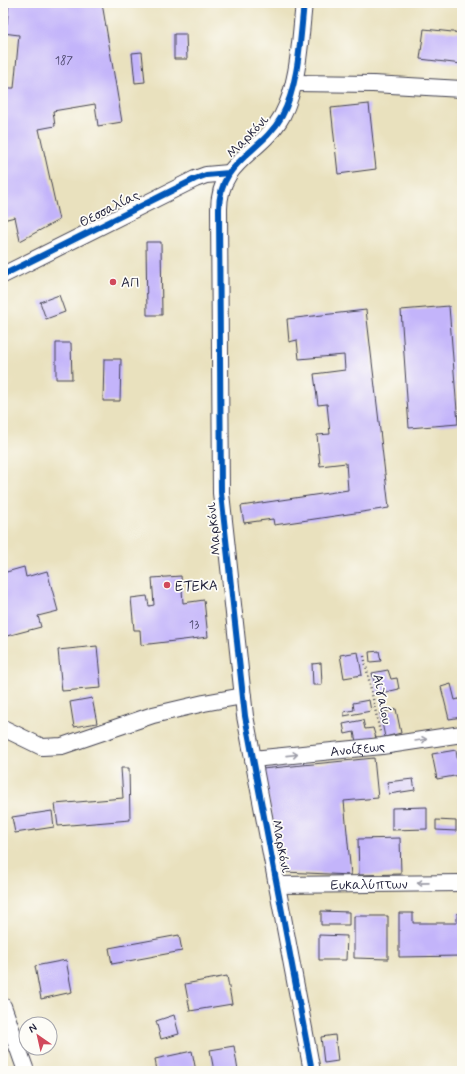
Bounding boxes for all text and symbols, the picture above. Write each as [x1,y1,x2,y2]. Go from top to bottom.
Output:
house number: 187 [55,53,74,69]
street label: Μαρκόνι [223,111,273,162]
street label: Θεσσαλίας [76,186,143,232]
place label: ΑΠ [121,274,139,292]
marker: ΑΠ [108,277,118,287]
street label: Μαρκόνι [202,500,226,556]
place label: ΕΤΕΚΑ [175,577,218,595]
marker: ΕΤΕΚΑ [162,580,172,590]
house number: 13 [189,617,199,633]
street label: Αιγαίου [368,673,396,726]
one-way arrow [414,736,427,744]
street label: Ανοίξεως [329,738,386,761]
one-way arrow [285,752,298,759]
street label: Μαρκόνι [267,818,295,875]
street label: Ευκαλύπτων [330,876,408,894]
one-way arrow [417,879,430,887]
north arrow [18,1016,58,1056]
text: N [26,1021,40,1036]

